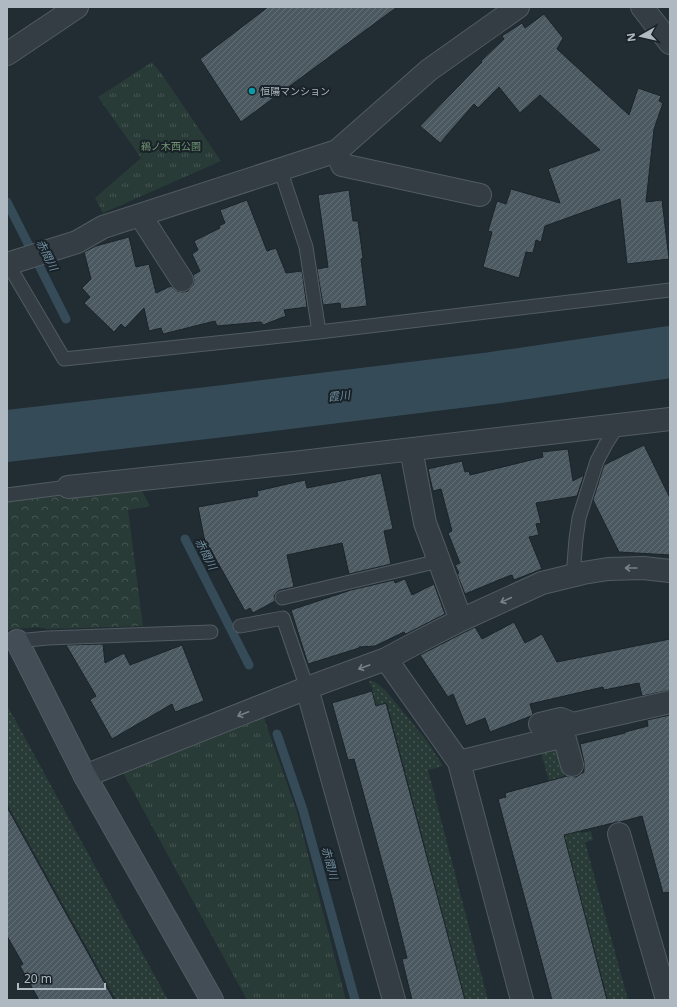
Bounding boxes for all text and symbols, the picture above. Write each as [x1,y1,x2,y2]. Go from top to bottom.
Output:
north arrow [621,16,661,56]
text: N [623,32,639,43]
place label: 恒陽マンション [260,84,330,98]
marker: 恒陽マンション [247,86,257,96]
park label: 鵜ノ木西公園 [141,139,201,153]
water label: 赤間川 [33,237,62,274]
water label: 霞川 [327,387,352,404]
water label: 赤間川 [192,536,221,573]
one-way arrow [625,564,638,572]
one-way arrow [501,596,513,604]
one-way arrow [358,664,370,672]
one-way arrow [237,711,249,718]
water label: 赤間川 [319,845,342,882]
scale bar [18,965,105,991]
text: 20 m [24,970,52,987]

